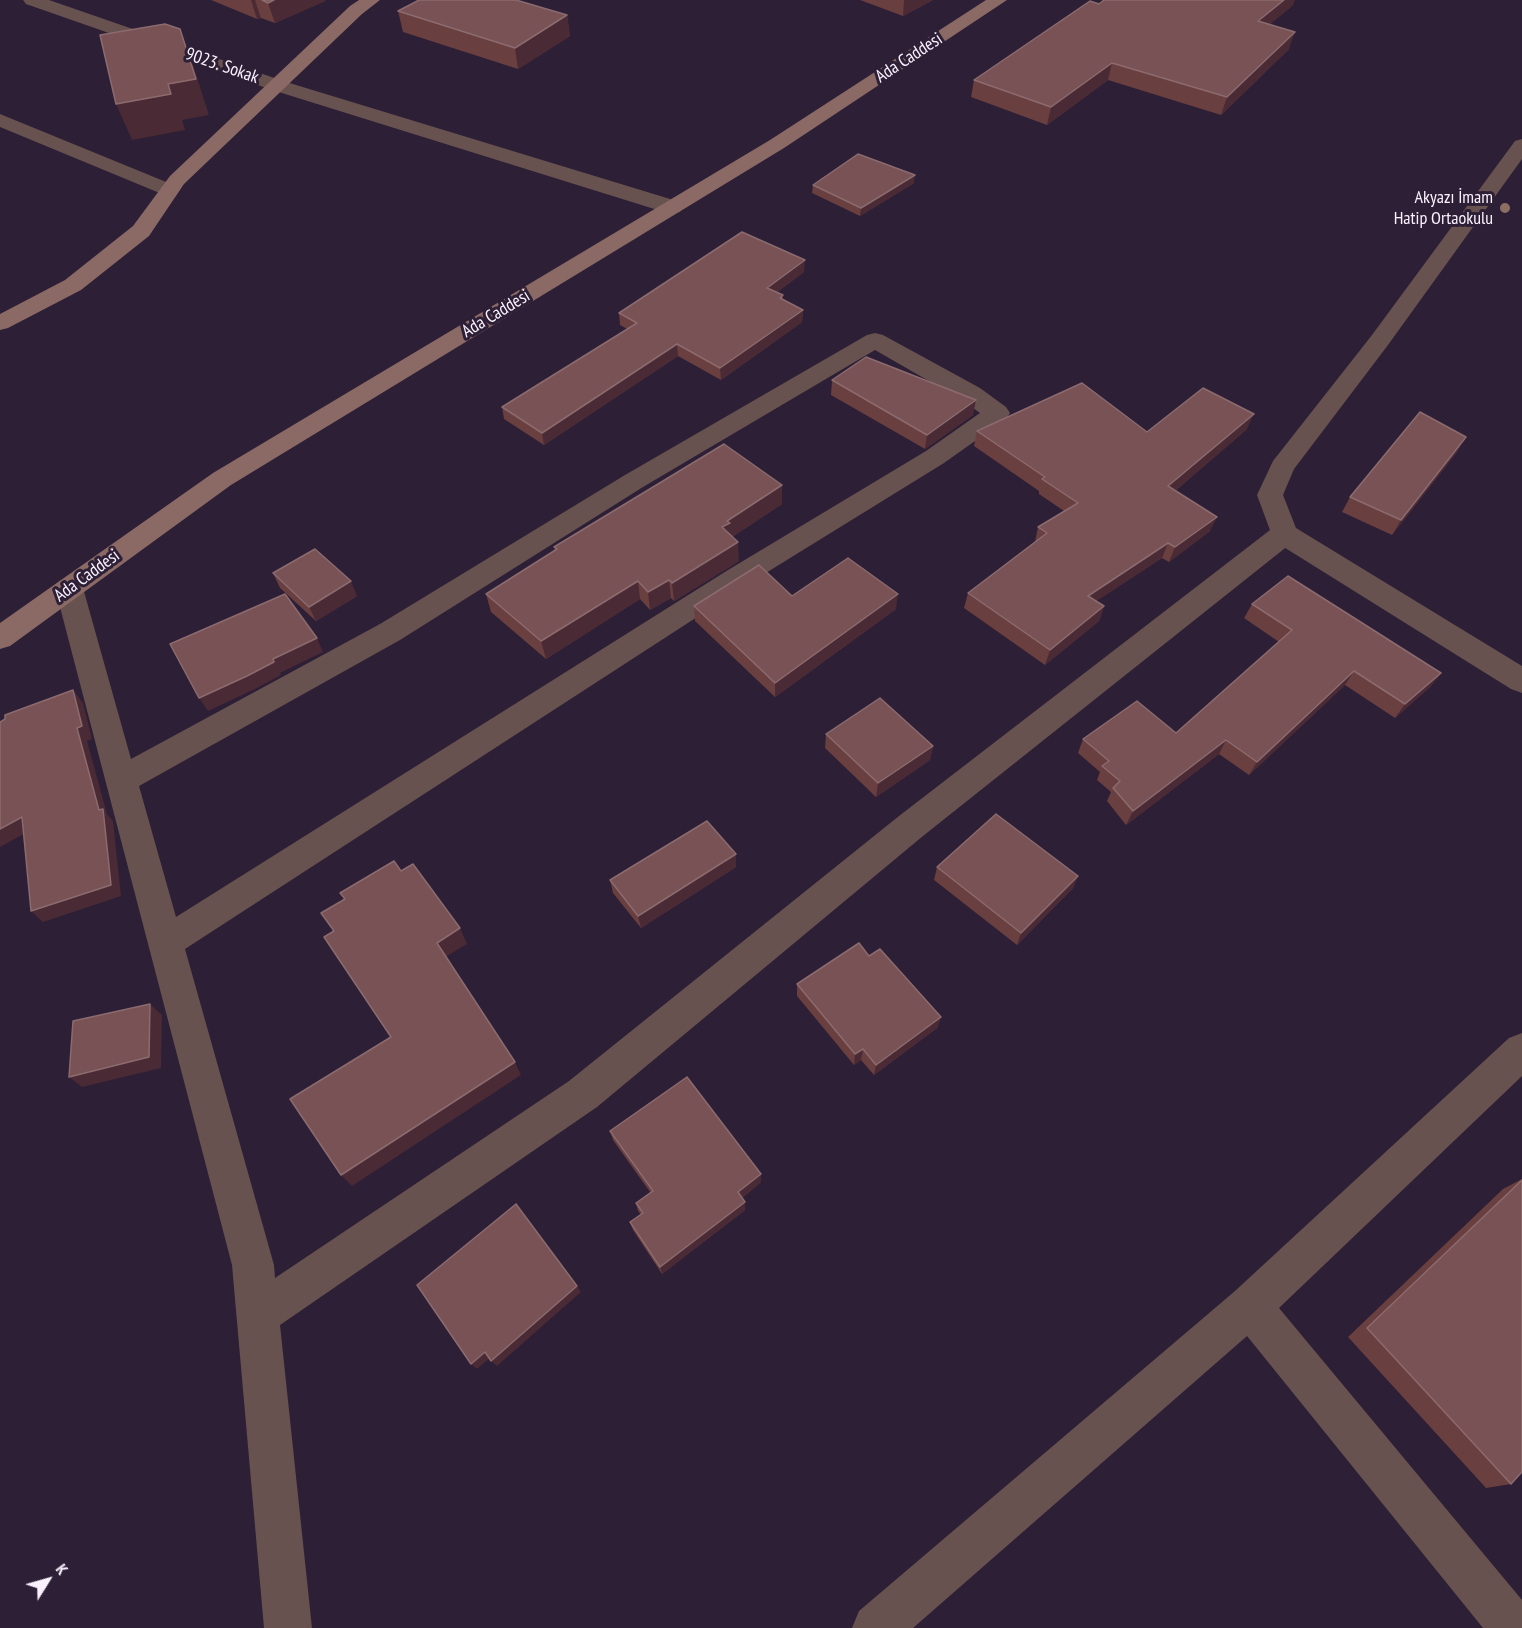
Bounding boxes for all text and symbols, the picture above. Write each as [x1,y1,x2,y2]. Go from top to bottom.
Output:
street label: Ada Caddesi [871,28,947,88]
street label: 9023. Sokak [183,43,261,89]
place label: Akyazı İmam Hatip Ortaokulu [1394,187,1493,230]
marker: Akyazı İmam Hatip Ortaokulu [1498,201,1512,215]
street label: Ada Caddesi [458,285,534,343]
street label: Ada Caddesi [50,545,124,607]
north arrow [18,1550,78,1610]
text: K [52,1560,73,1579]

